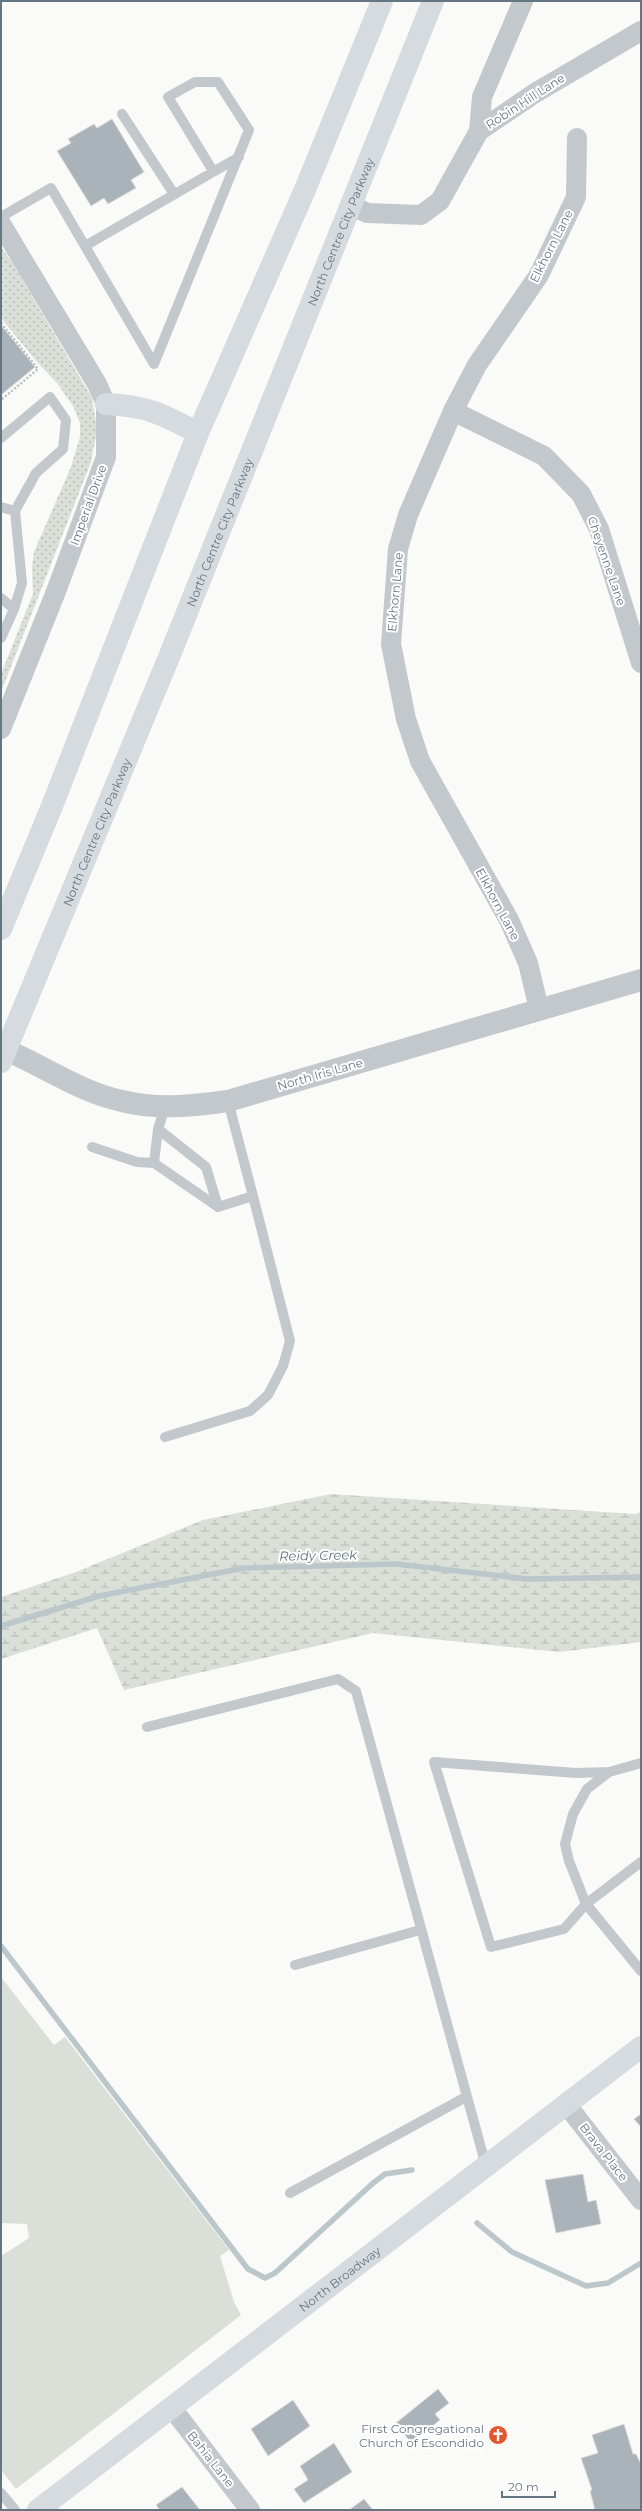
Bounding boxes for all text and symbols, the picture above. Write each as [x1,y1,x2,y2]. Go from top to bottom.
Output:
street label: Robin Hill Lane [483,70,567,132]
street label: North Centre City Parkway [304,155,377,308]
street label: Elkhorn Lane [526,207,576,285]
street label: North Centre City Parkway [183,455,256,609]
street label: Imperial Drive [66,463,110,547]
street label: Cheyenne Lane [585,514,629,608]
street label: Elkhorn Lane [384,552,406,632]
street label: North Centre City Parkway [59,755,134,908]
street label: Elkhorn Lane [473,865,523,943]
street label: North Iris Lane [275,1055,365,1093]
water label: Reidy Creek [279,1546,358,1564]
street label: Brava Place [577,2120,631,2184]
street label: North Broadway [296,2242,383,2315]
place label: First Congregational Church of Escondido [359,2421,484,2450]
church icon: First Congregational Church of Escondido [487,2424,509,2446]
street label: Bahia Lane [184,2428,238,2490]
scale bar [502,2473,555,2499]
text: 20 m [508,2479,539,2494]

